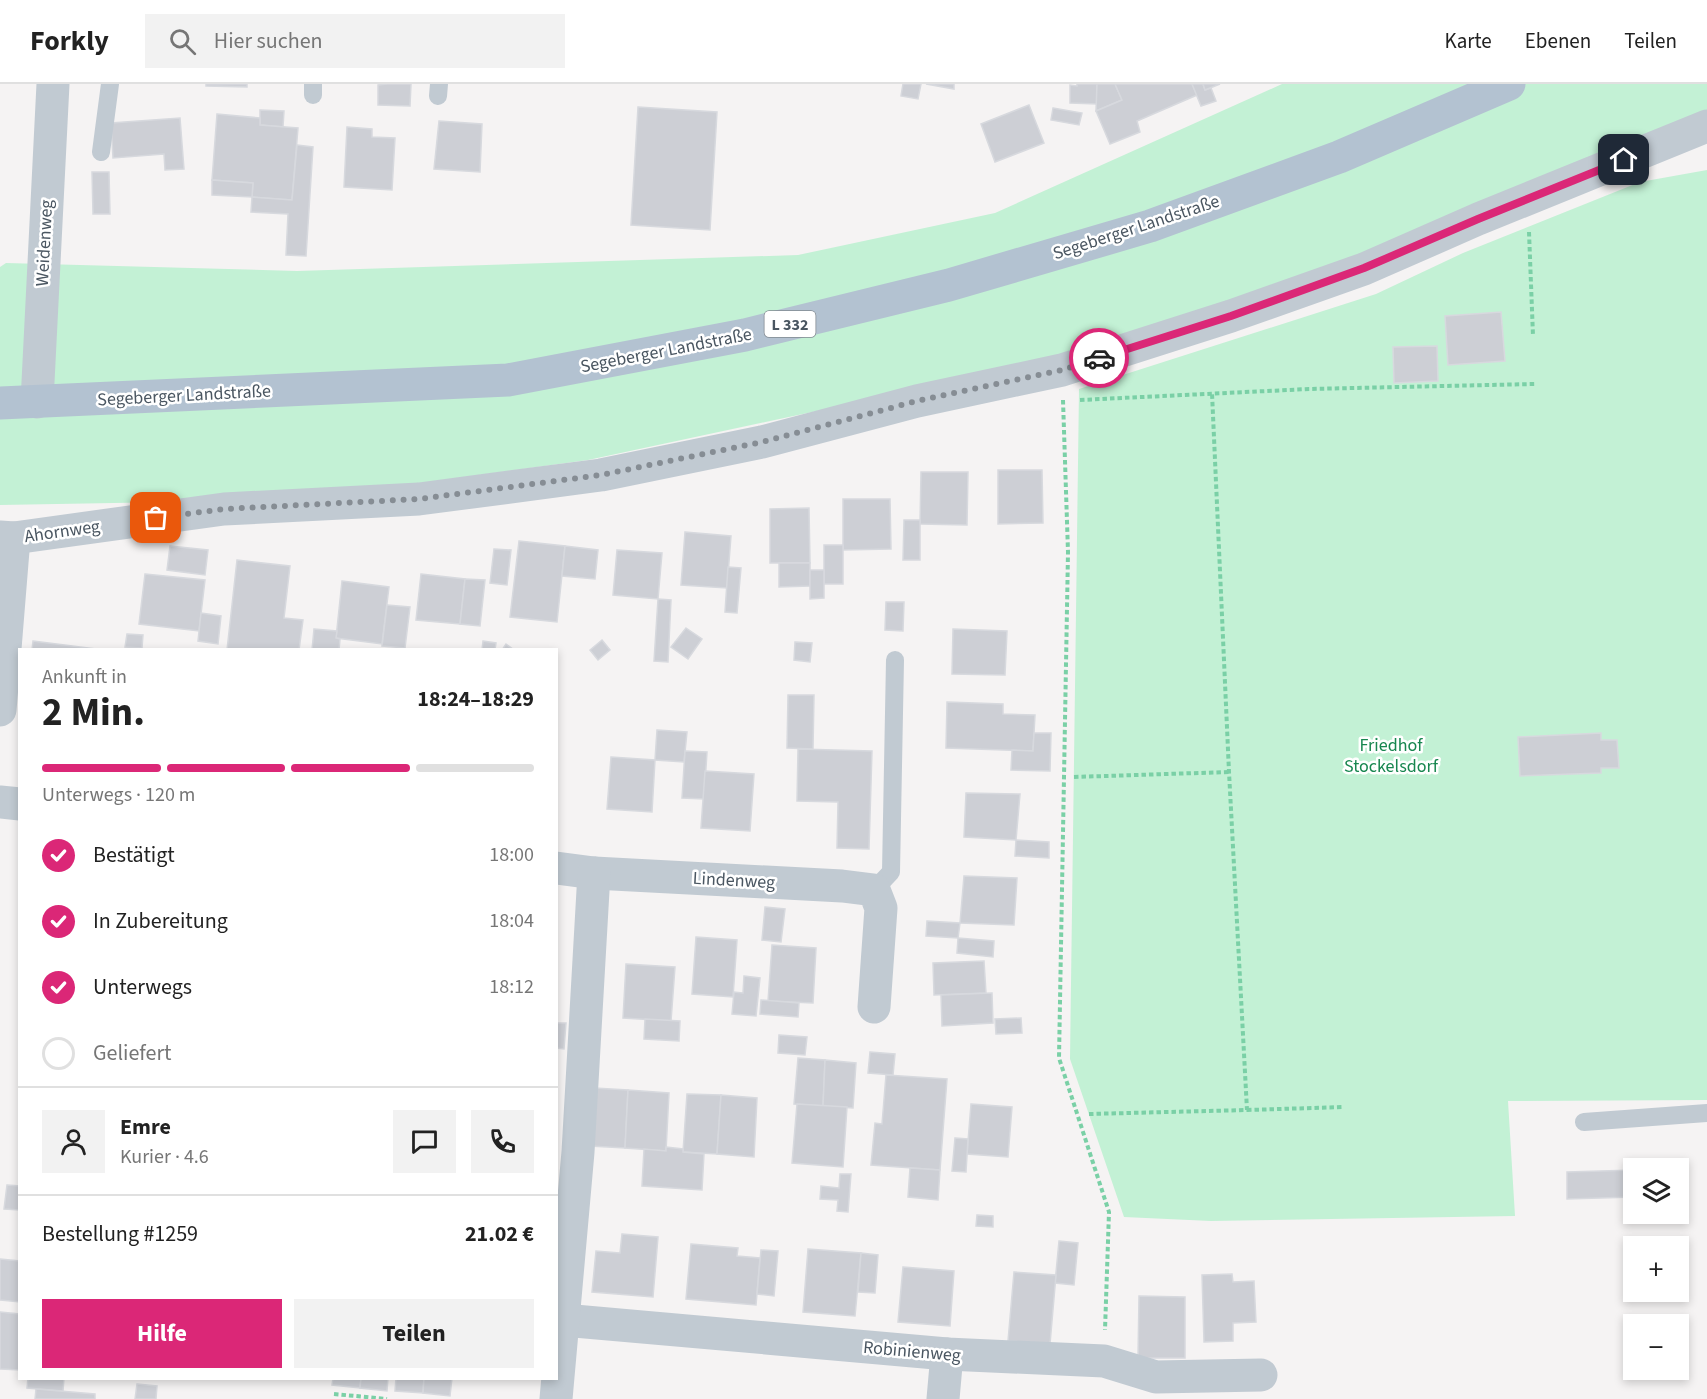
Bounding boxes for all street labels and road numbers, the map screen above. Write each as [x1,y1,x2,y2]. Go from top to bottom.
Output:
street label: Segeberger Landstraße [1050,189,1223,266]
street label: Weidenweg [30,199,59,287]
road number: L 332 [764,311,816,337]
street label: Segeberger Landstraße [578,322,754,379]
street label: Segeberger Landstraße [97,378,272,413]
street label: Ahornweg [23,514,101,549]
street label: Lindenweg [692,866,776,895]
street label: Robinienweg [862,1335,962,1368]

